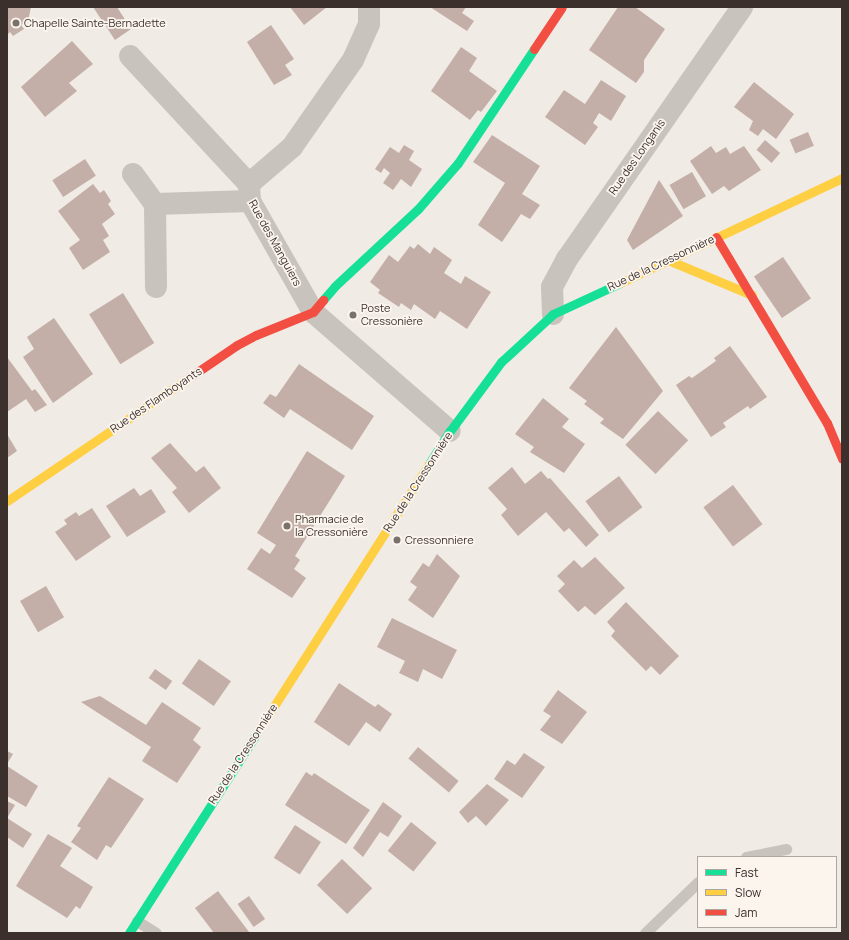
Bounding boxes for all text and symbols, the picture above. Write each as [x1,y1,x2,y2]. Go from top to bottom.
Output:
place label: Chapelle Sainte-Bernadette [24,16,166,30]
marker: Chapelle Sainte-Bernadette [11,18,21,28]
street label: Rue des Longanis [606,117,668,197]
street label: Rue des Manguiers [246,198,304,288]
street label: Rue de la Cressonnière [605,232,717,294]
place label: Poste Cressonière [361,302,423,328]
marker: Poste Cressonière [348,310,358,320]
street label: Rue des Flamboyants [108,364,204,436]
street label: Rue de la Cressonnière [381,429,455,535]
place label: Pharmacie de la Cressonière [295,513,368,539]
marker: Pharmacie de la Cressonière [282,521,292,531]
place label: Cressonniere [405,533,474,547]
marker: Cressonniere [392,535,402,545]
street label: Rue de la Cressonnière [206,701,280,807]
legend [697,856,837,928]
text: Fast [735,864,759,881]
text: Slow [735,884,761,901]
text: Jam [735,904,757,921]

